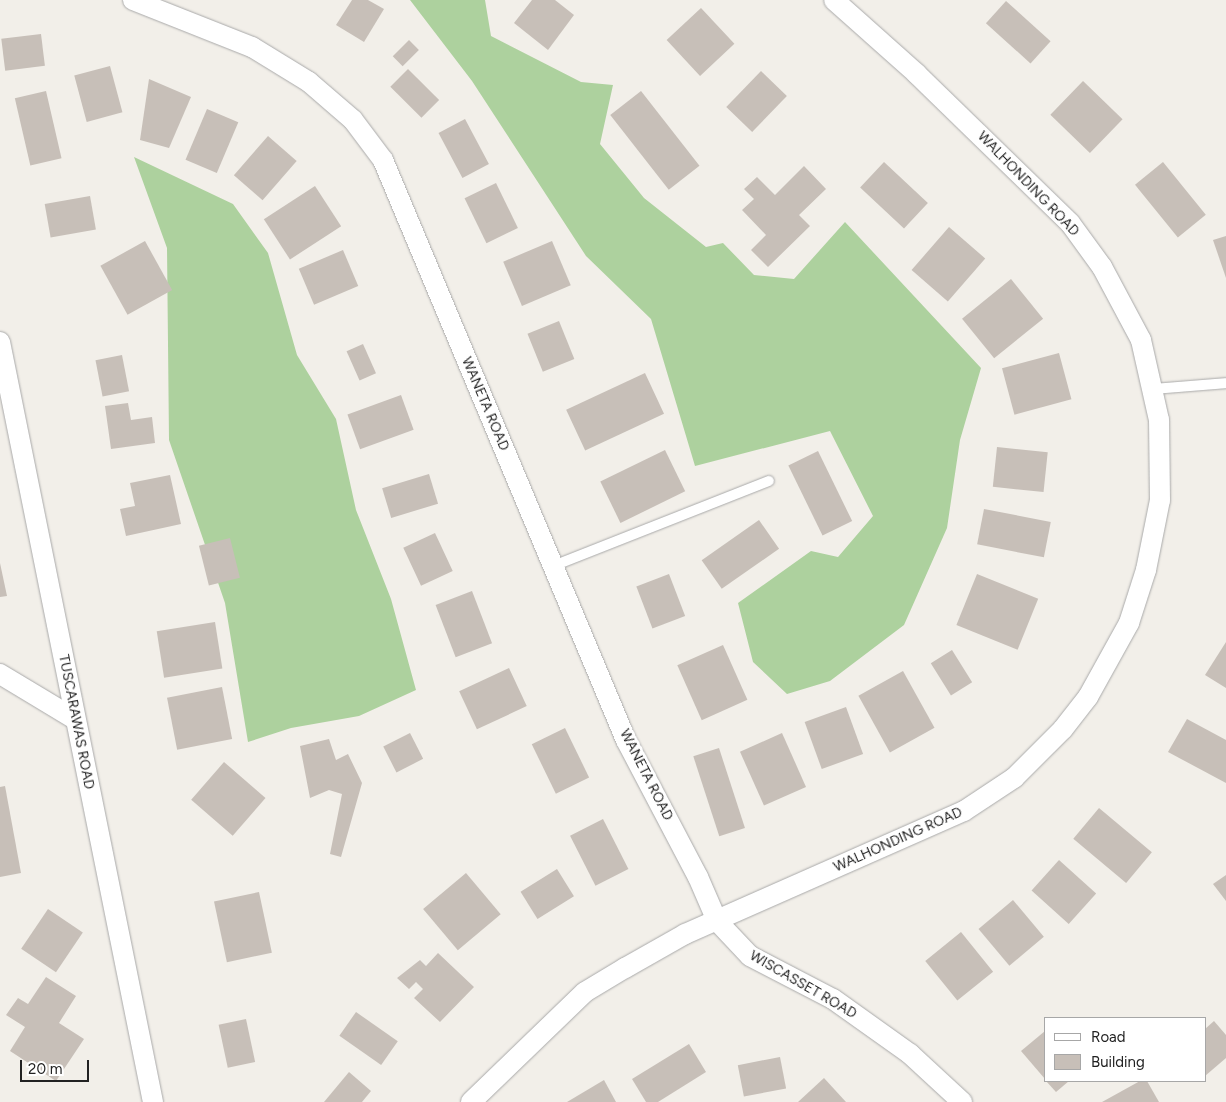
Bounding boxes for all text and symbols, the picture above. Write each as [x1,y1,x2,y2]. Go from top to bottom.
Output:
street label: WALHONDING ROAD [974,128,1082,240]
street label: WANETA ROAD [458,355,512,453]
street label: TUSCARAWAS ROAD [55,653,97,791]
street label: WANETA ROAD [616,727,676,823]
street label: WALHONDING ROAD [831,804,965,876]
street label: WISCASSET ROAD [746,948,860,1022]
legend [1044,1017,1206,1082]
text: Road [1091,1028,1126,1046]
scale bar [22,1050,91,1082]
text: Building [1091,1053,1145,1071]
text: 20 m [28,1060,62,1078]

